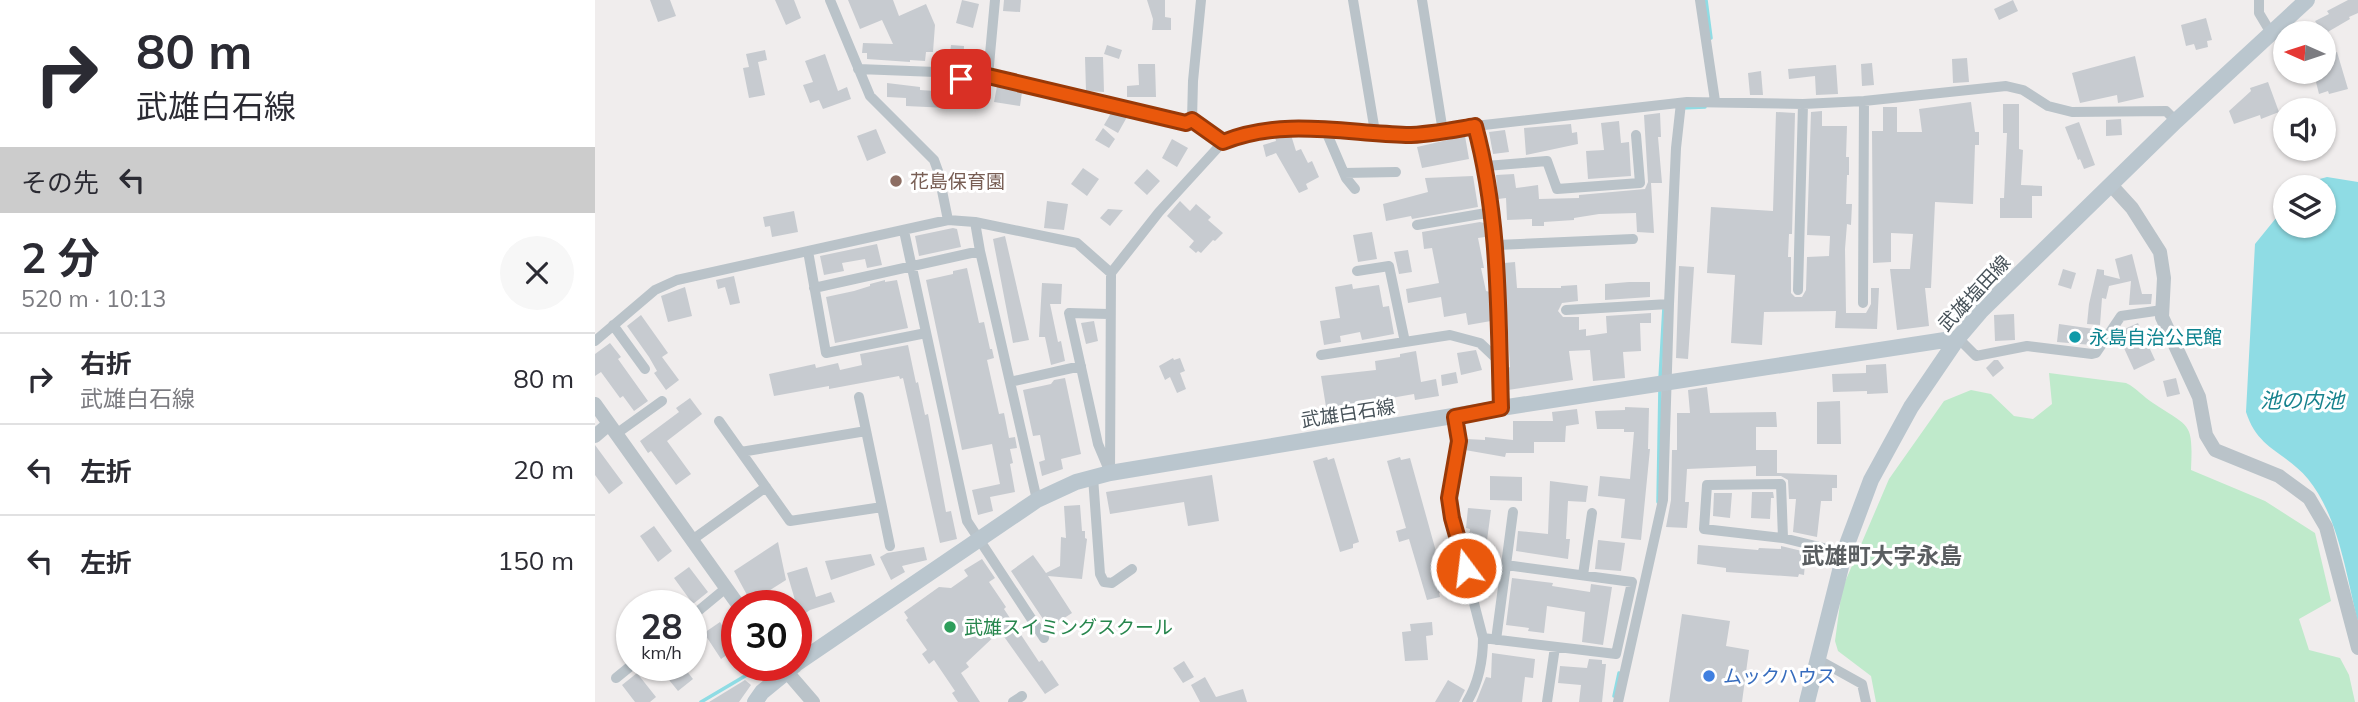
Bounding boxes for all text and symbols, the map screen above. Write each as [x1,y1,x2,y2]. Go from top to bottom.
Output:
text: 80 m [136,20,252,81]
north arrow [2273,21,2336,84]
map controls [2273,21,2336,238]
icon: right [21,28,112,119]
pin [931,49,991,109]
icon: arrive [942,60,980,98]
text: 武雄白石線 [136,86,296,126]
button: sound [2273,98,2336,161]
icon: left [113,161,151,199]
text: その先 [21,166,99,199]
place label: 花島保育園 [910,169,1005,193]
marker: 花島保育園 [888,173,904,189]
button: layers [2273,175,2336,238]
text: 2 分 [21,231,100,284]
button: close [500,236,574,310]
street label: 武雄塩田線 [1933,250,2015,336]
text: 520 m · 10:13 [21,284,166,313]
place label: 永島自治公民館 [2089,325,2222,349]
marker: 永島自治公民館 [2067,329,2083,345]
text: 右折 [80,347,132,380]
icon: right [21,360,59,398]
text: 80 m [513,362,574,395]
text: 武雄白石線 [80,384,195,413]
water label: 池の内池 [2260,387,2346,413]
street label: 武雄白石線 [1299,394,1397,432]
icon: left [21,451,59,489]
text: 20 m [513,453,574,486]
text: 左折 [80,455,132,488]
position arrow [1429,531,1503,605]
district label: 武雄町大字永島 [1802,541,1963,570]
icon: left [21,542,59,580]
text: 150 m [498,544,574,577]
text: 左折 [80,546,132,579]
speed limit sign: 30 [721,590,812,681]
text: 28 [640,604,683,648]
place label: 武雄スイミングスクール [964,615,1173,639]
marker: 武雄スイミングスクール [942,619,958,635]
text: km/h [641,641,682,664]
place label: ムックハウス [1723,664,1836,688]
marker: ムックハウス [1701,668,1717,684]

